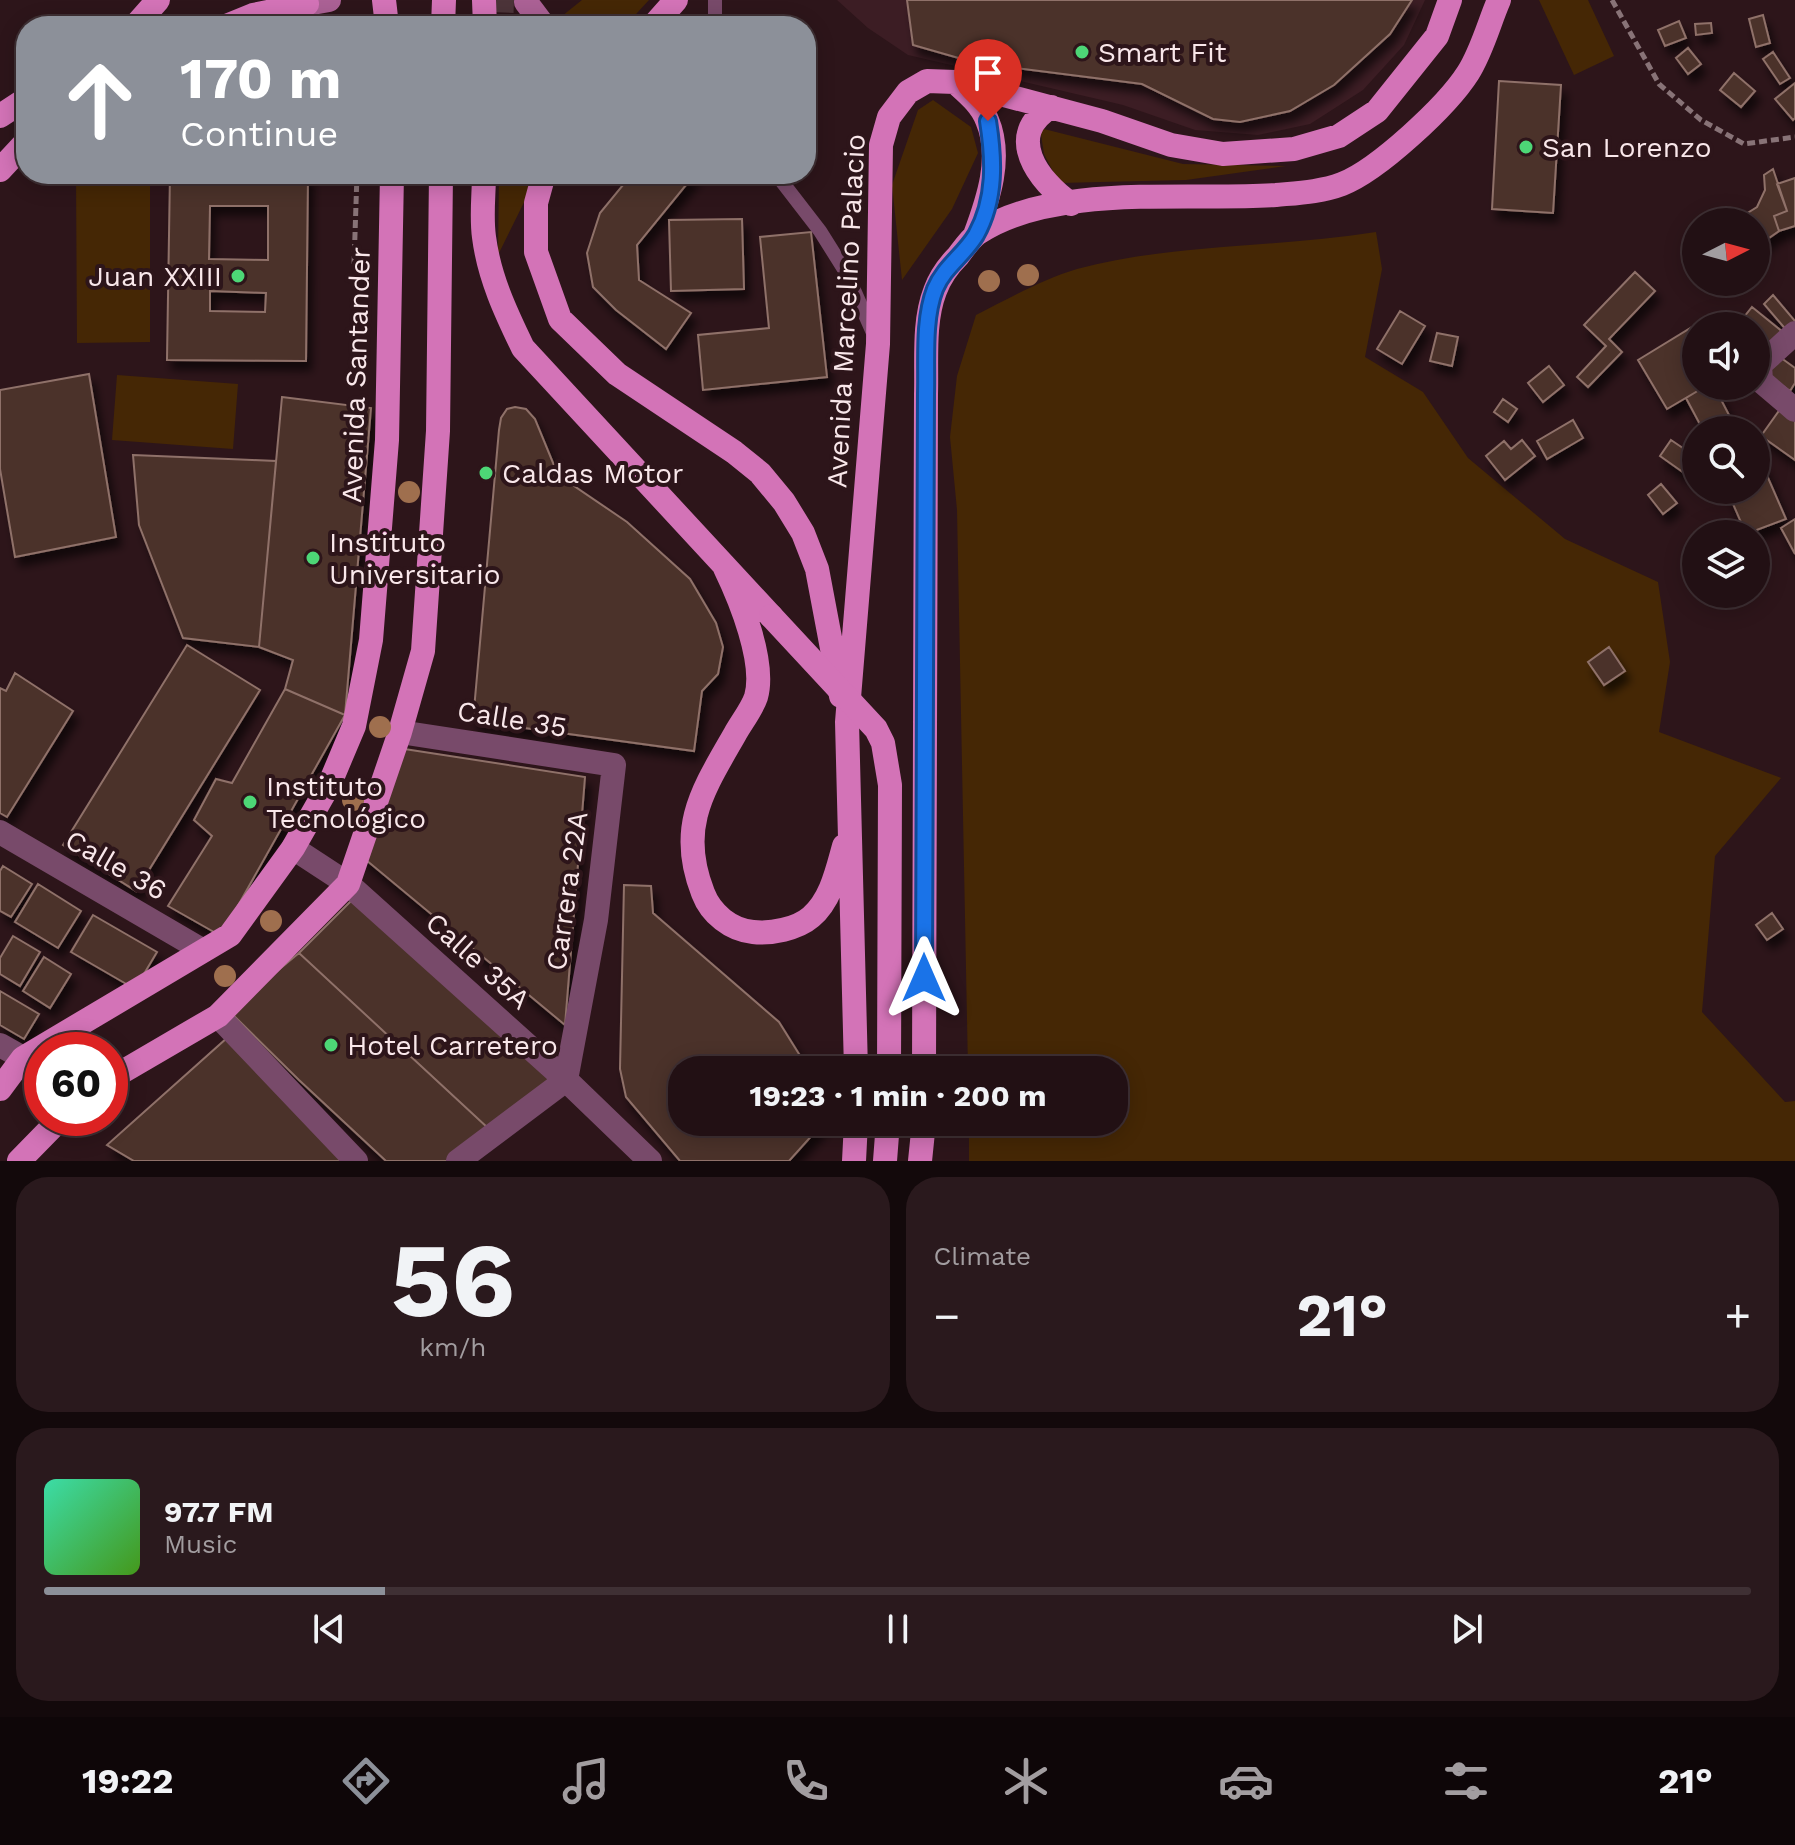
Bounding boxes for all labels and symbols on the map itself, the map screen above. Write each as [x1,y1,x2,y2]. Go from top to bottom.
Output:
place label: Smart Fit [1098,36,1227,69]
pin [954,39,1022,121]
marker: Smart Fit [1073,43,1091,61]
place label: San Lorenzo [1542,131,1712,164]
street label: Avenida Marcelino Palacio [820,133,872,489]
marker: San Lorenzo [1517,138,1535,156]
north arrow [1682,208,1770,296]
street label: Avenida Santander [335,246,377,504]
place label: Juan XXIII [88,260,222,293]
marker: Juan XXIII [229,267,247,285]
place label: Caldas Motor [502,457,684,490]
marker: Caldas Motor [477,464,495,482]
place label: Instituto Universitario [329,526,500,591]
marker: Instituto Universitario [304,549,322,567]
street label: Calle 35 [455,694,569,744]
place label: Instituto Tecnológico [266,770,426,835]
marker: Instituto Tecnológico [241,793,259,811]
street label: Carrera 22A [539,809,595,973]
street label: Calle 36 [60,823,172,907]
street label: Calle 35A [419,906,537,1016]
position arrow [882,936,966,1020]
place label: Hotel Carretero [347,1029,558,1062]
speed limit sign: 60 [24,1032,128,1136]
marker: Hotel Carretero [322,1036,340,1054]

